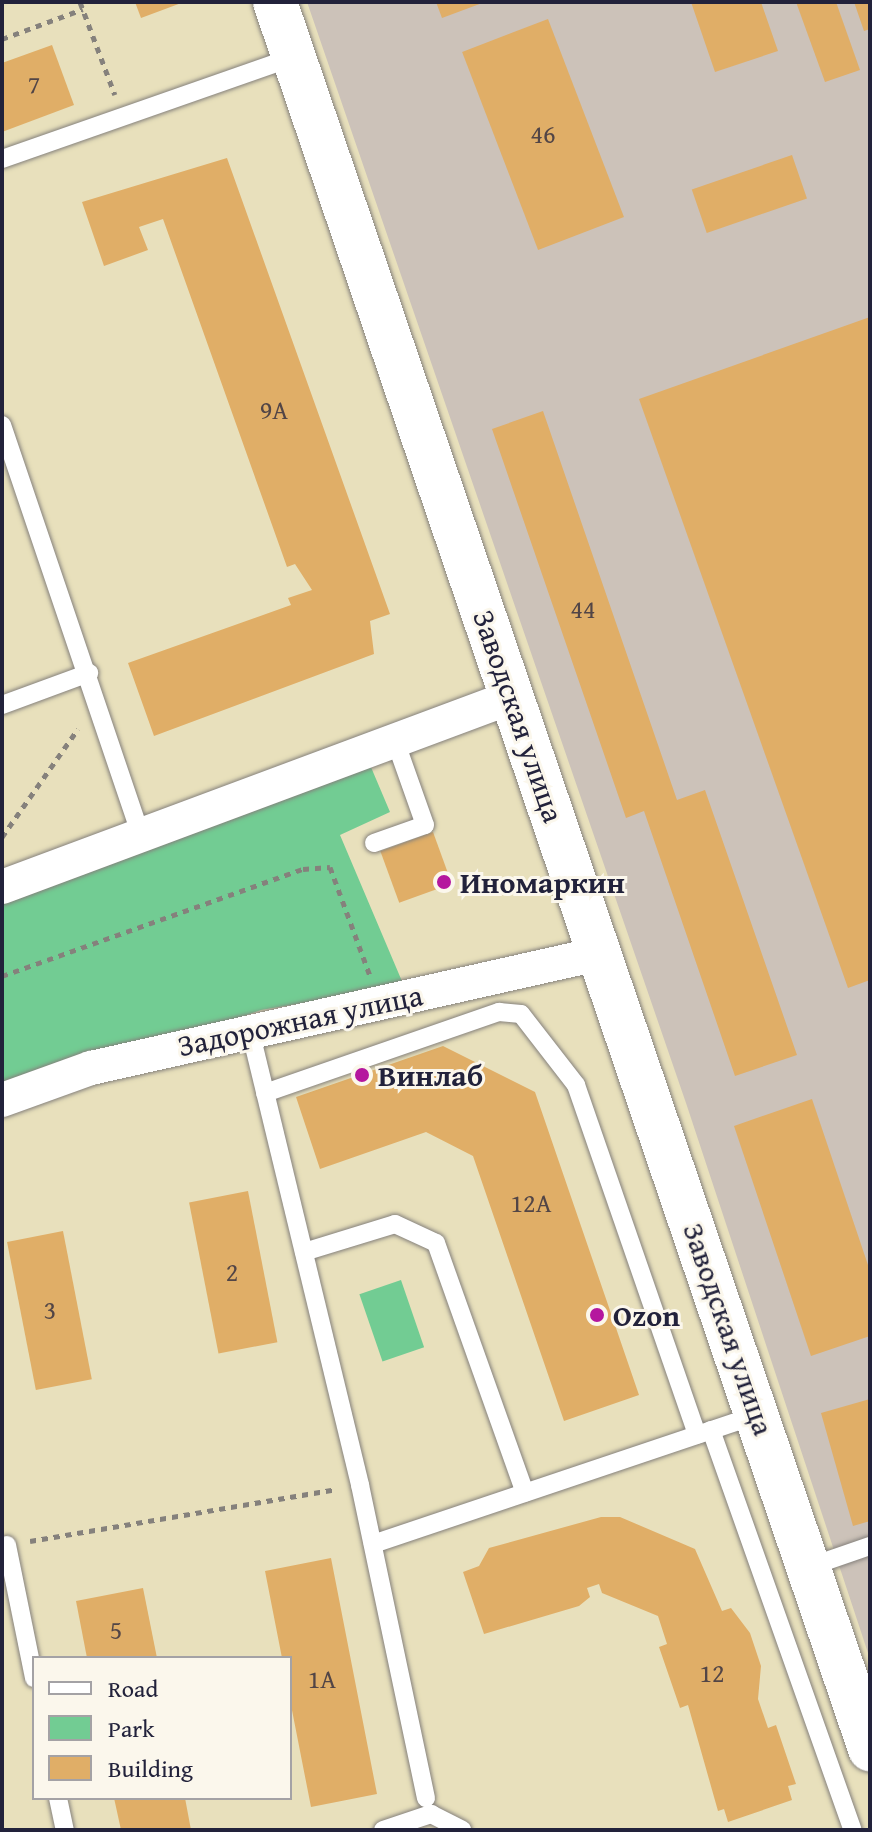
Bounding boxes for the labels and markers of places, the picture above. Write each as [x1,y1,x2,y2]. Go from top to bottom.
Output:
place label: Иномаркин [460,864,625,900]
marker: Иномаркин [435,873,453,891]
place label: Винлаб [378,1057,483,1093]
marker: Винлаб [353,1066,371,1084]
place label: Ozon [613,1297,680,1333]
marker: Ozon [588,1306,606,1324]

